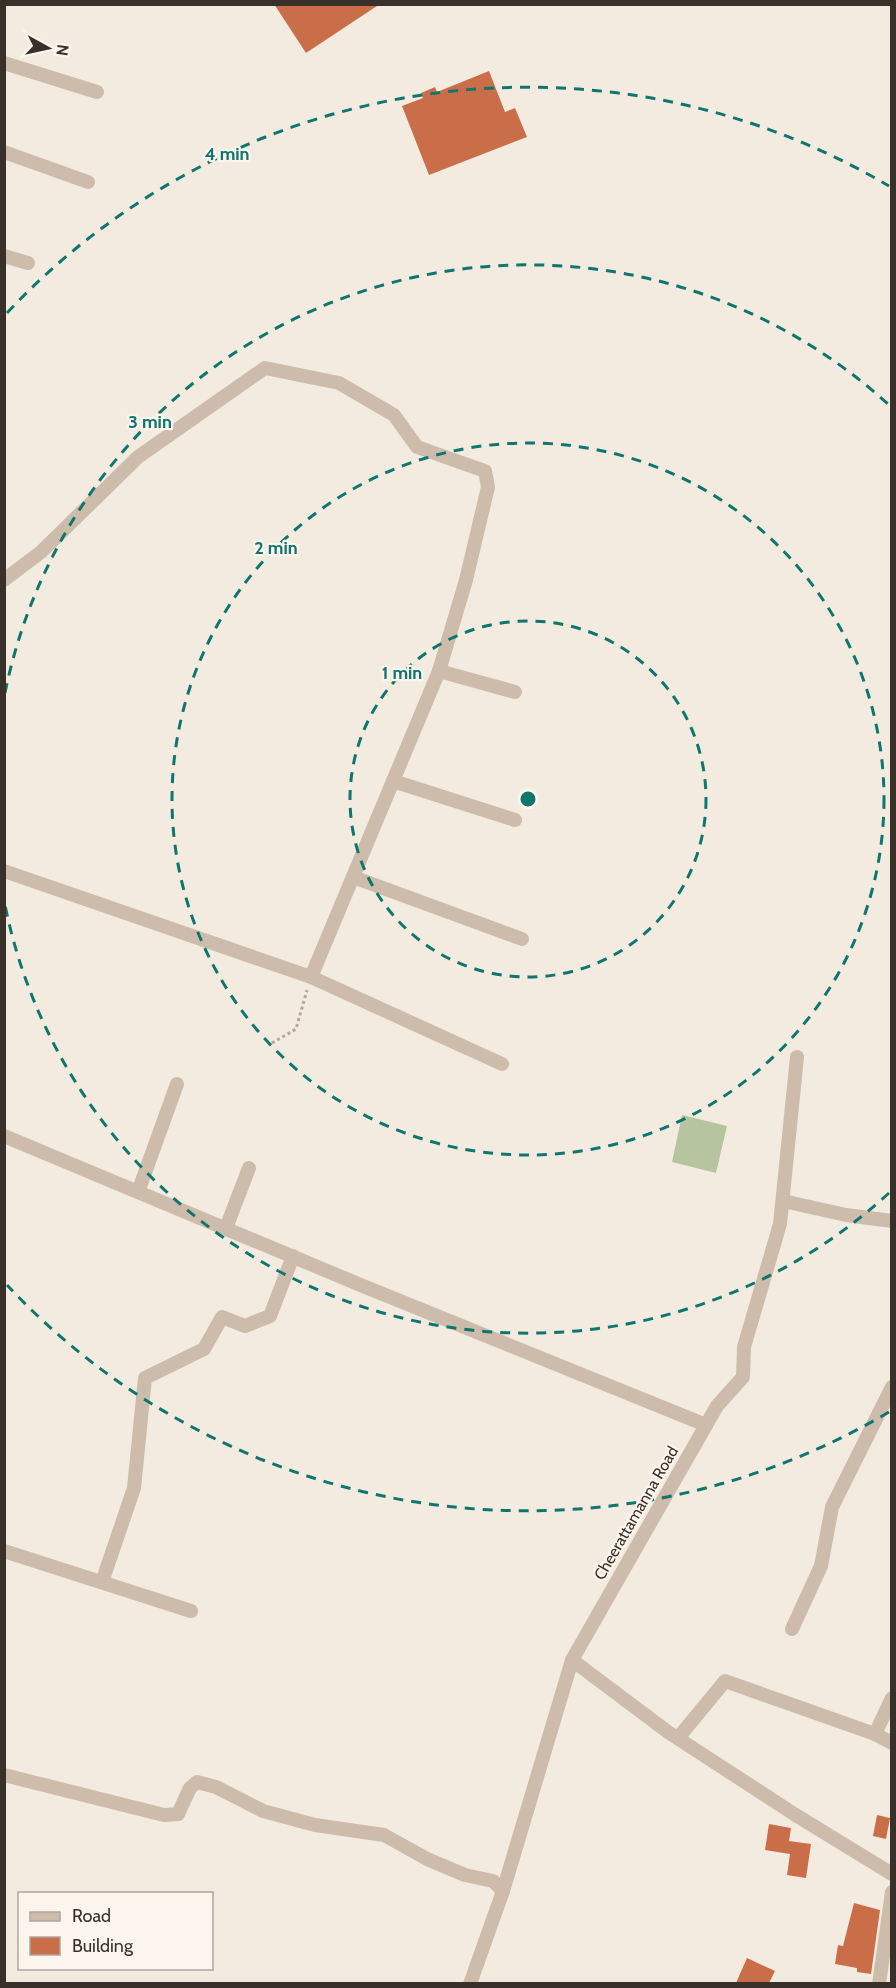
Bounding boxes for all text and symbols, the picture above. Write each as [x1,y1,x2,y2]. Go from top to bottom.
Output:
north arrow [18,18,78,78]
text: N [52,43,73,57]
text: 4 min [204,143,250,165]
text: 3 min [128,411,172,433]
text: 2 min [254,537,298,559]
text: 1 min [382,662,422,684]
centre of rings [518,789,538,809]
street label: Cheerattamanna Road [590,1443,682,1583]
legend [18,1892,213,1970]
text: Road [72,1905,111,1927]
text: Building [72,1935,134,1957]

